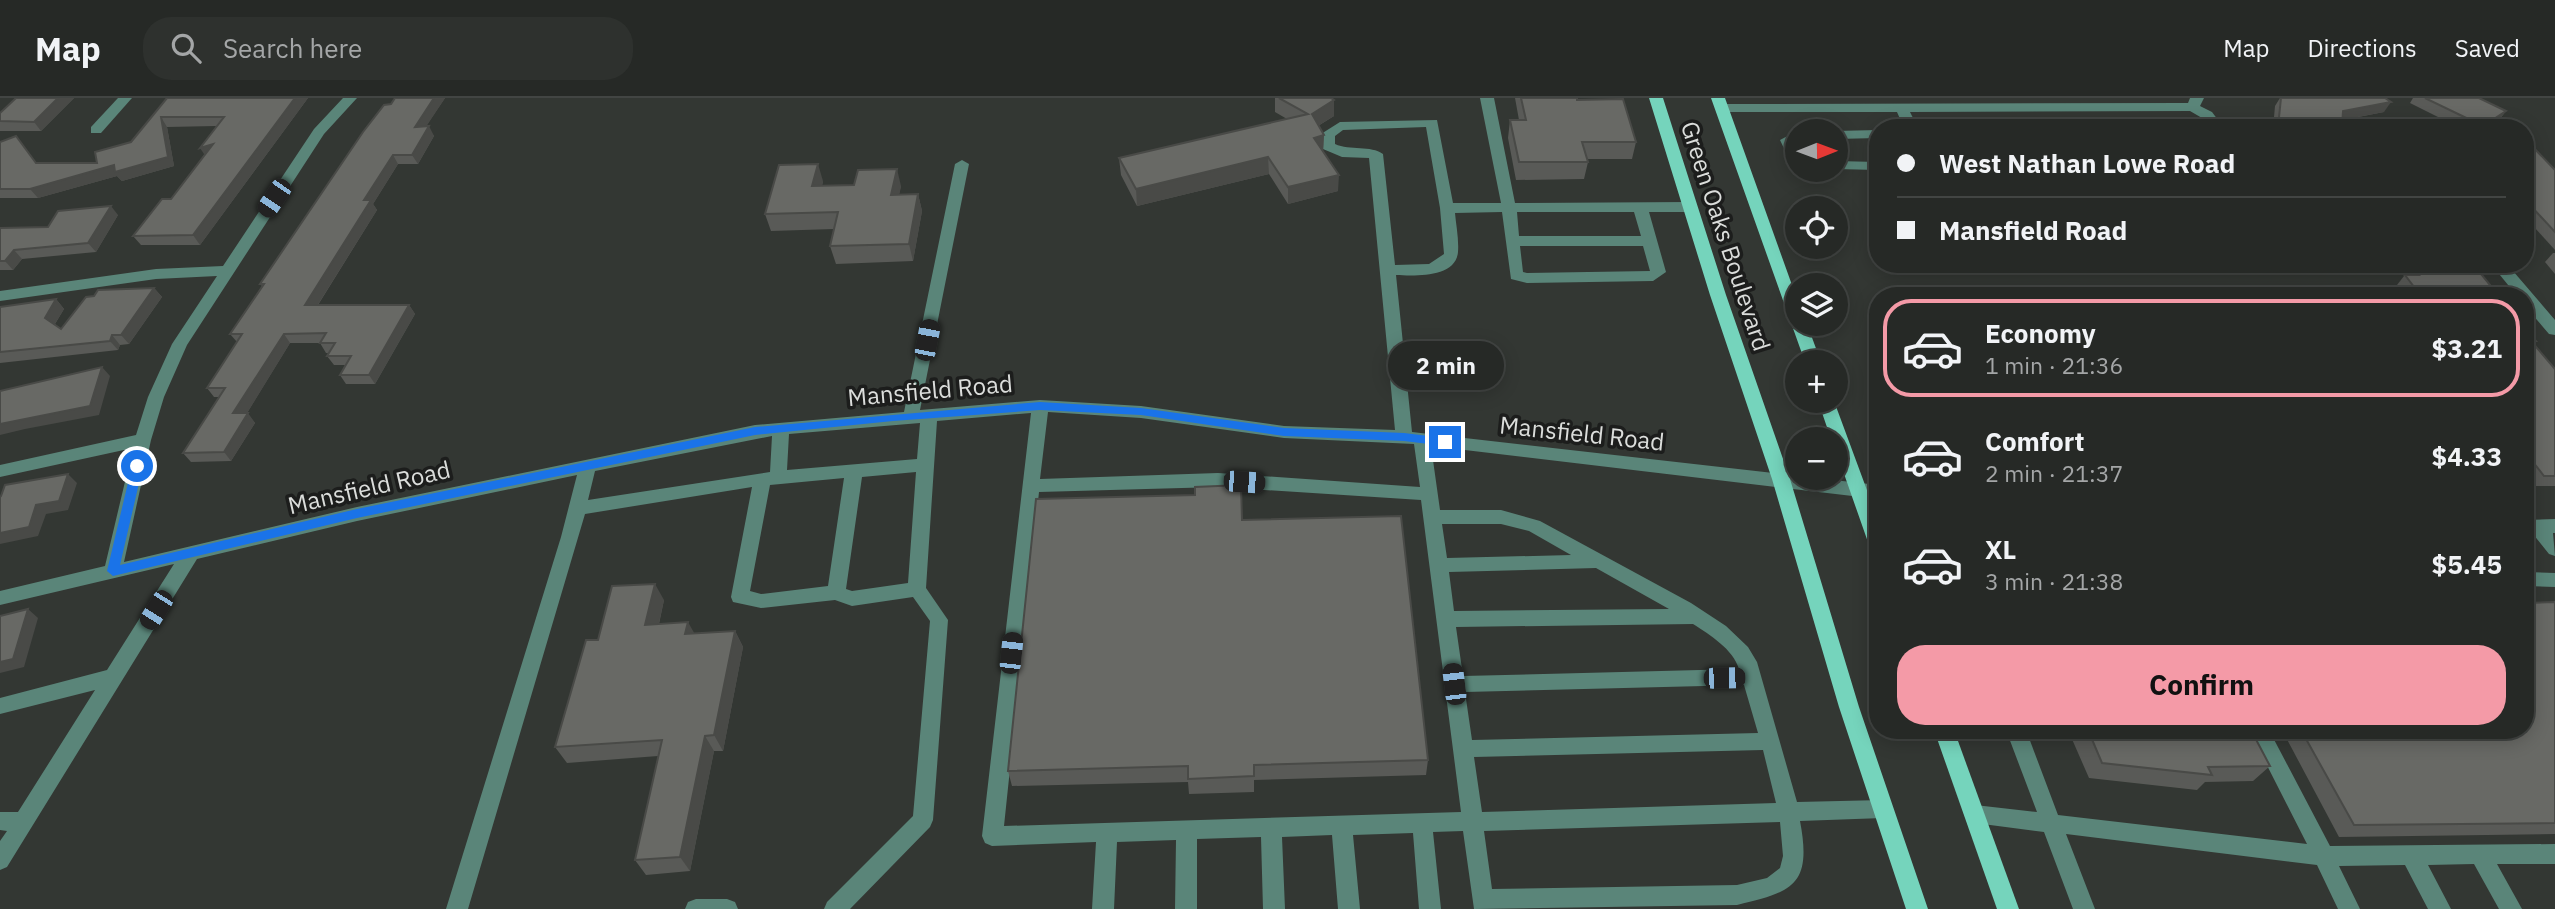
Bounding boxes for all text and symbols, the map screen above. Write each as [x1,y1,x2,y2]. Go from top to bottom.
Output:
search box [143,17,633,80]
text: Map [35,27,101,70]
icon: search [167,29,205,67]
text: Search here [223,31,362,65]
text: Map [2223,32,2269,64]
text: Directions [2307,32,2417,64]
text: Saved [2455,32,2520,64]
street label: Green Oaks Boulevard [1674,117,1778,355]
north arrow [1785,119,1848,182]
map controls [1785,119,1848,490]
text: West Nathan Lowe Road [1939,146,2235,180]
car [254,175,295,221]
button: locate [1785,196,1848,259]
text: Mansfield Road [1939,213,2127,247]
button: layers [1785,273,1848,336]
text: Economy [1985,316,2096,350]
car [913,317,942,363]
icon: car [1901,317,1964,380]
text: $3.21 [2432,331,2502,365]
callout: 2 min [1387,341,1503,390]
text: 2 min [1416,350,1476,380]
button: + [1785,350,1848,413]
text: 1 min · 21:36 [1985,350,2123,380]
street label: Mansfield Road [846,367,1014,413]
street label: Mansfield Road [1498,408,1666,458]
text: Comfort [1985,424,2084,458]
icon: car [1901,425,1964,488]
route end [1429,426,1461,458]
button: − [1785,427,1848,490]
text: $4.33 [2432,439,2502,473]
route start [121,450,153,482]
street label: Mansfield Road [285,453,453,521]
text: 2 min · 21:37 [1985,458,2123,488]
car [1223,470,1266,494]
text: XL [1985,532,2016,566]
icon: car [1901,533,1964,596]
text: $5.45 [2432,547,2502,581]
text: 3 min · 21:38 [1985,566,2123,596]
car [136,587,177,633]
car [999,631,1024,675]
button: Confirm [1897,645,2506,725]
car [1442,662,1467,706]
car [1703,667,1746,689]

